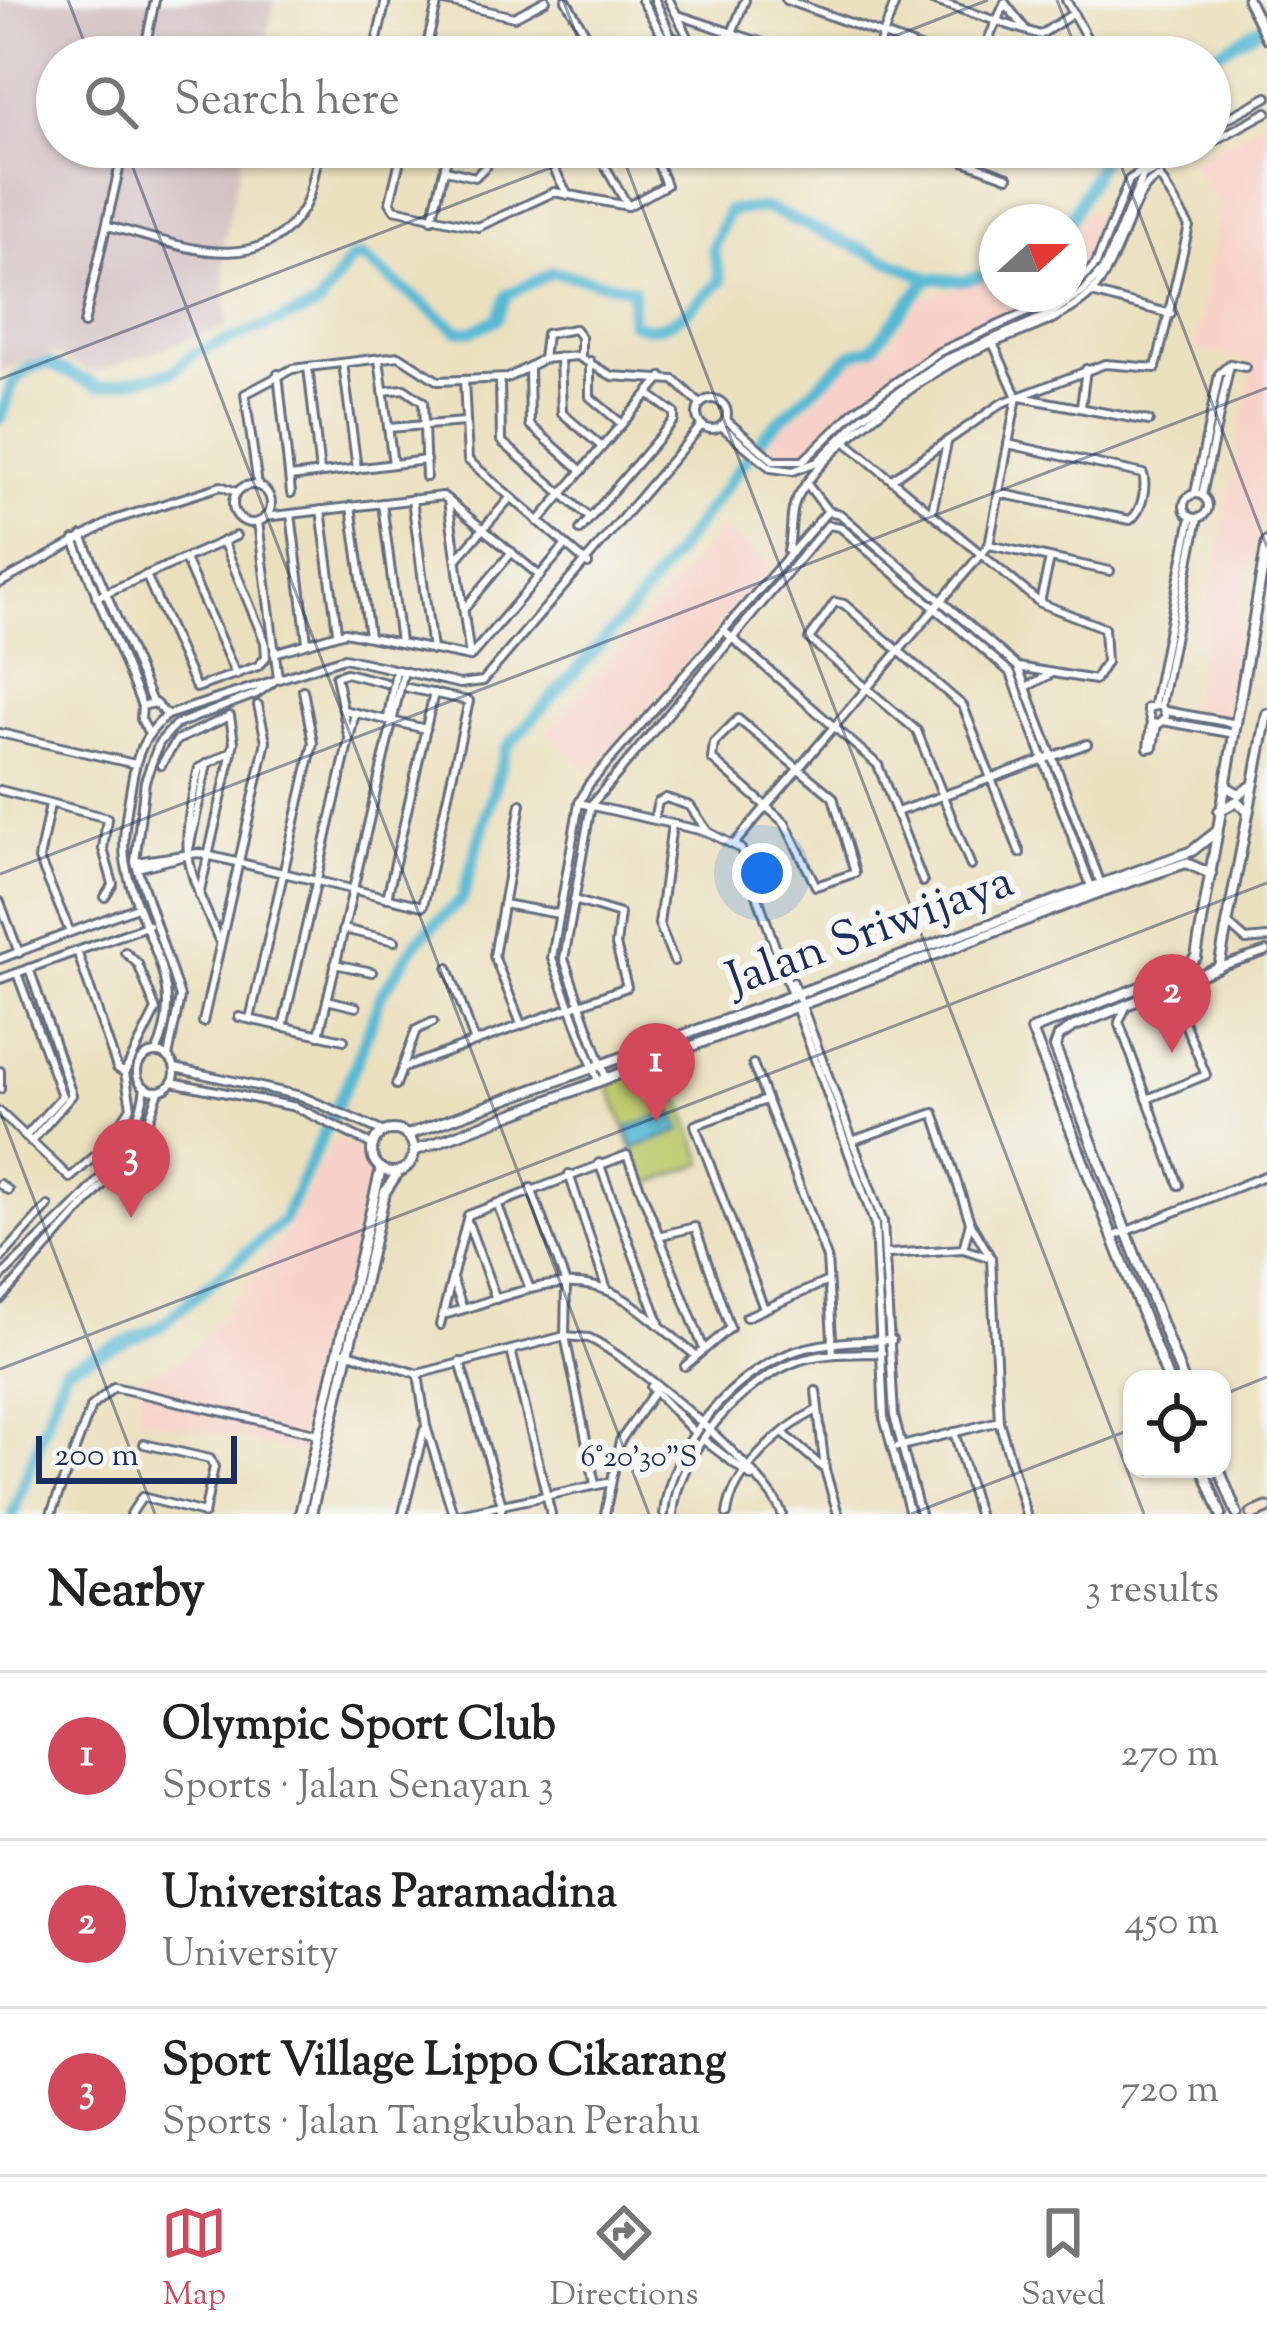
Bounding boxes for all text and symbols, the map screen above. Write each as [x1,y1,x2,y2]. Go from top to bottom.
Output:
search box [36,36,1231,168]
icon: search [78,69,144,135]
text: Search here [174,70,400,135]
north arrow [979,204,1087,312]
your location [732,843,792,903]
street label: Jalan Sriwijaya [715,849,1024,1018]
pin: 2 [1133,954,1211,1053]
pin: 1 [617,1023,695,1122]
pin: 3 [92,1119,170,1218]
map controls [1123,1370,1231,1478]
button: locate [1123,1370,1231,1478]
scale bar [36,1430,237,1483]
text: 200 m [54,1433,139,1481]
text: 6°20'30"S [581,1437,697,1480]
text: Nearby [48,1556,205,1629]
text: 3 results [1085,1564,1219,1620]
text: Olympic Sport Club [162,1695,556,1760]
text: 1 [80,1728,94,1784]
text: 270 m [1121,1728,1219,1784]
text: Sports · Jalan Senayan 3 [162,1760,554,1816]
text: Universitas Paramadina [162,1863,617,1928]
text: 2 [78,1896,96,1952]
text: 450 m [1125,1896,1219,1952]
text: University [162,1928,339,1984]
text: Sport Village Lippo Cikarang [162,2031,726,2096]
text: 3 [79,2064,95,2120]
text: 720 m [1120,2064,1219,2120]
text: Sports · Jalan Tangkuban Perahu [162,2096,700,2152]
tab: Map [161,2200,227,2320]
tab: Directions [550,2200,699,2320]
tab: Saved [1021,2200,1106,2320]

